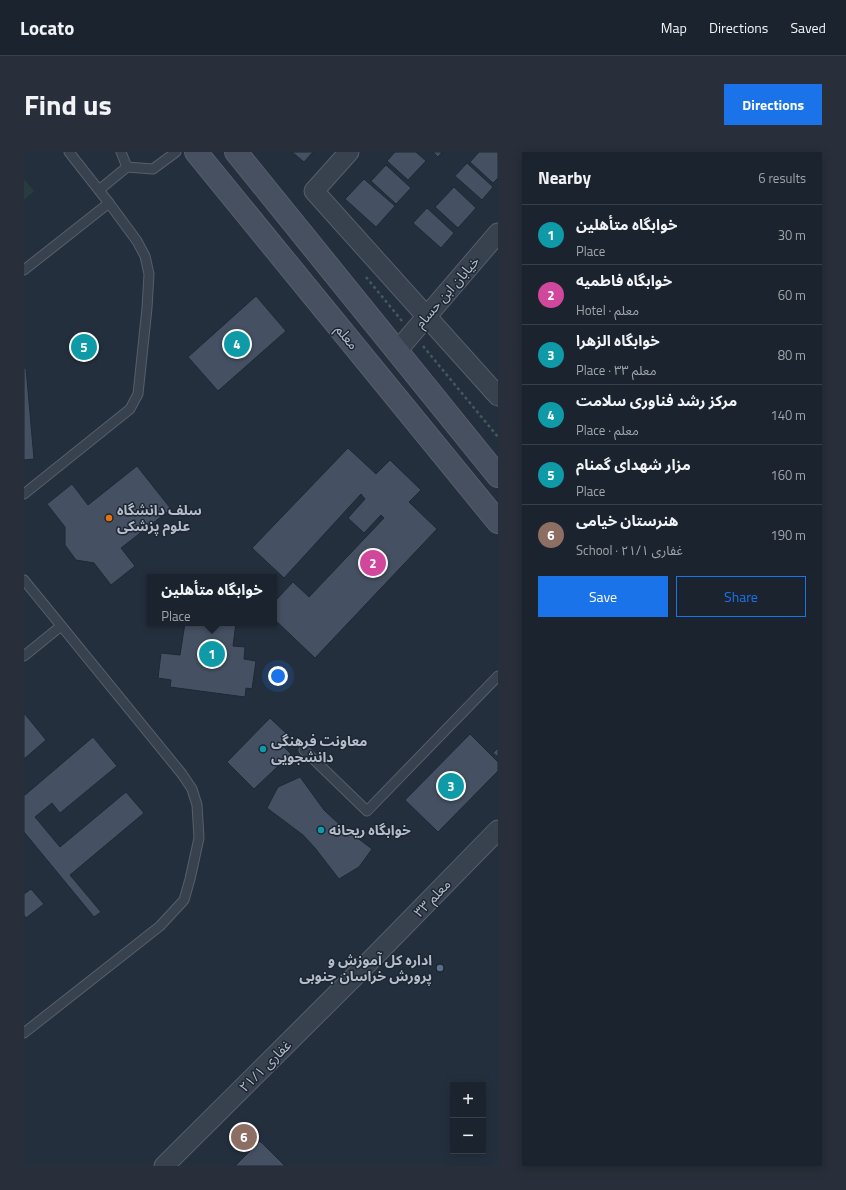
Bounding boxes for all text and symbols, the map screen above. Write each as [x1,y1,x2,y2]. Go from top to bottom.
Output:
text: Locato [20,13,74,42]
text: Map [661,17,687,38]
text: Directions [709,17,768,38]
text: Saved [790,17,826,38]
text: Find us [24,83,112,126]
button: Directions [724,84,822,125]
text: Nearby [538,165,591,191]
text: 6 results [758,168,806,188]
text: خوابگاه متأهلین [576,213,678,236]
text: 1 [547,225,555,245]
text: 30 m [778,225,806,245]
text: Place [576,241,605,261]
street label: خیابان ابن حسام [409,251,485,333]
text: خوابگاه فاطمیه [576,269,672,292]
text: 2 [547,285,555,305]
text: 60 m [778,285,806,305]
text: Hotel · معلم [576,300,639,320]
street label: معلم [330,320,364,354]
pin: 4 [224,329,250,359]
text: خوابگاه الزهرا [576,329,660,352]
pin: 5 [71,332,97,362]
text: 3 [547,345,555,365]
text: 80 m [778,345,806,365]
text: Place · معلم ۳۳ [576,360,656,380]
text: مرکز رشد فناوری سلامت [576,389,737,412]
text: 4 [547,405,555,425]
text: 140 m [770,405,806,425]
text: Place · معلم [576,420,639,440]
text: مزار شهدای گمنام [576,453,691,476]
text: 5 [547,465,555,485]
text: 160 m [770,465,806,485]
text: Place [576,481,605,501]
place label: سلف دانشگاه علوم پزشکی [117,499,202,537]
text: هنرستان خیامی [576,509,678,532]
marker: سلف دانشگاه علوم پزشکی [104,513,114,523]
text: 6 [547,525,555,545]
text: 190 m [770,525,806,545]
text: School · غفاری ۲۱/۱ [576,540,683,560]
pin: 2 [360,548,386,578]
popup [147,574,277,626]
button: Save [538,576,668,617]
button: Share [676,576,806,617]
text: خوابگاه متأهلین [161,578,263,601]
text: Place [161,606,191,626]
pin: 1 [199,639,225,669]
your location [268,666,288,686]
place label: معاونت فرهنگی دانشجویی [271,730,367,767]
marker: معاونت فرهنگی دانشجویی [258,744,268,754]
pin: 3 [438,771,464,801]
place label: خوابگاه ریحانه [329,819,411,840]
marker: خوابگاه ریحانه [316,825,326,835]
street label: معلم ۳۳ [408,874,456,922]
place label: اداره کل آموزش و پرورش خراسان جنوبی [299,949,432,986]
marker: اداره کل آموزش و پرورش خراسان جنوبی [435,963,445,973]
street label: غفاری ۲۱/۱ [234,1035,296,1097]
map controls [450,1082,486,1154]
button: + [450,1082,486,1118]
button: − [450,1118,486,1154]
pin: 6 [231,1122,257,1152]

